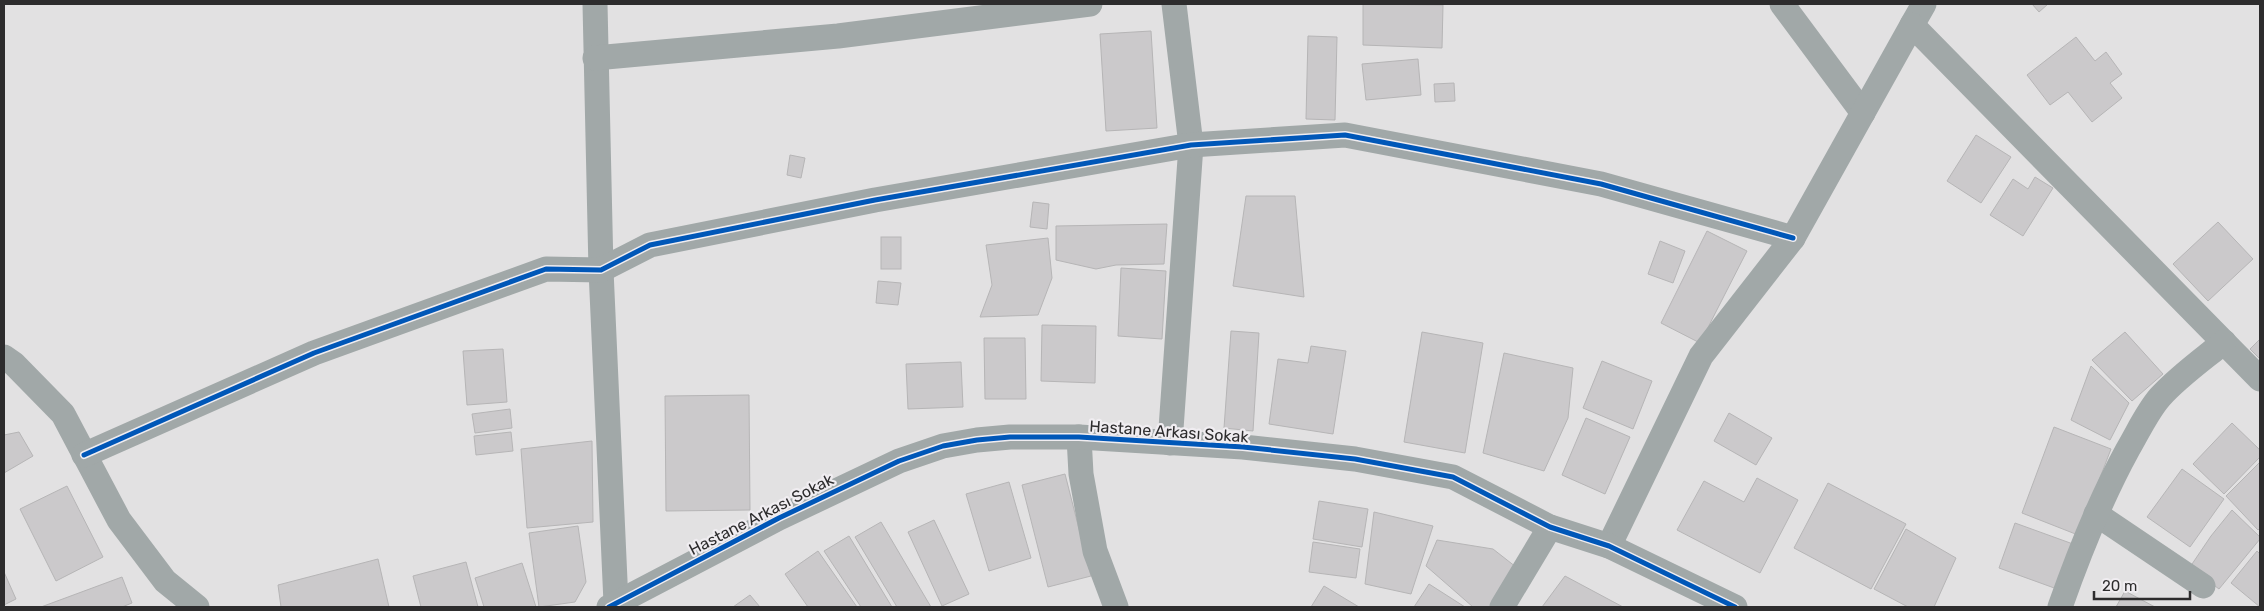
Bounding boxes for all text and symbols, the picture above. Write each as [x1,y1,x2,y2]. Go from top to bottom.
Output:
street label: Hastane Arkası Sokak [1089,416,1250,447]
street label: Hastane Arkası Sokak [686,469,837,559]
scale bar [2094,568,2190,600]
text: 20 m [2102,577,2137,595]

